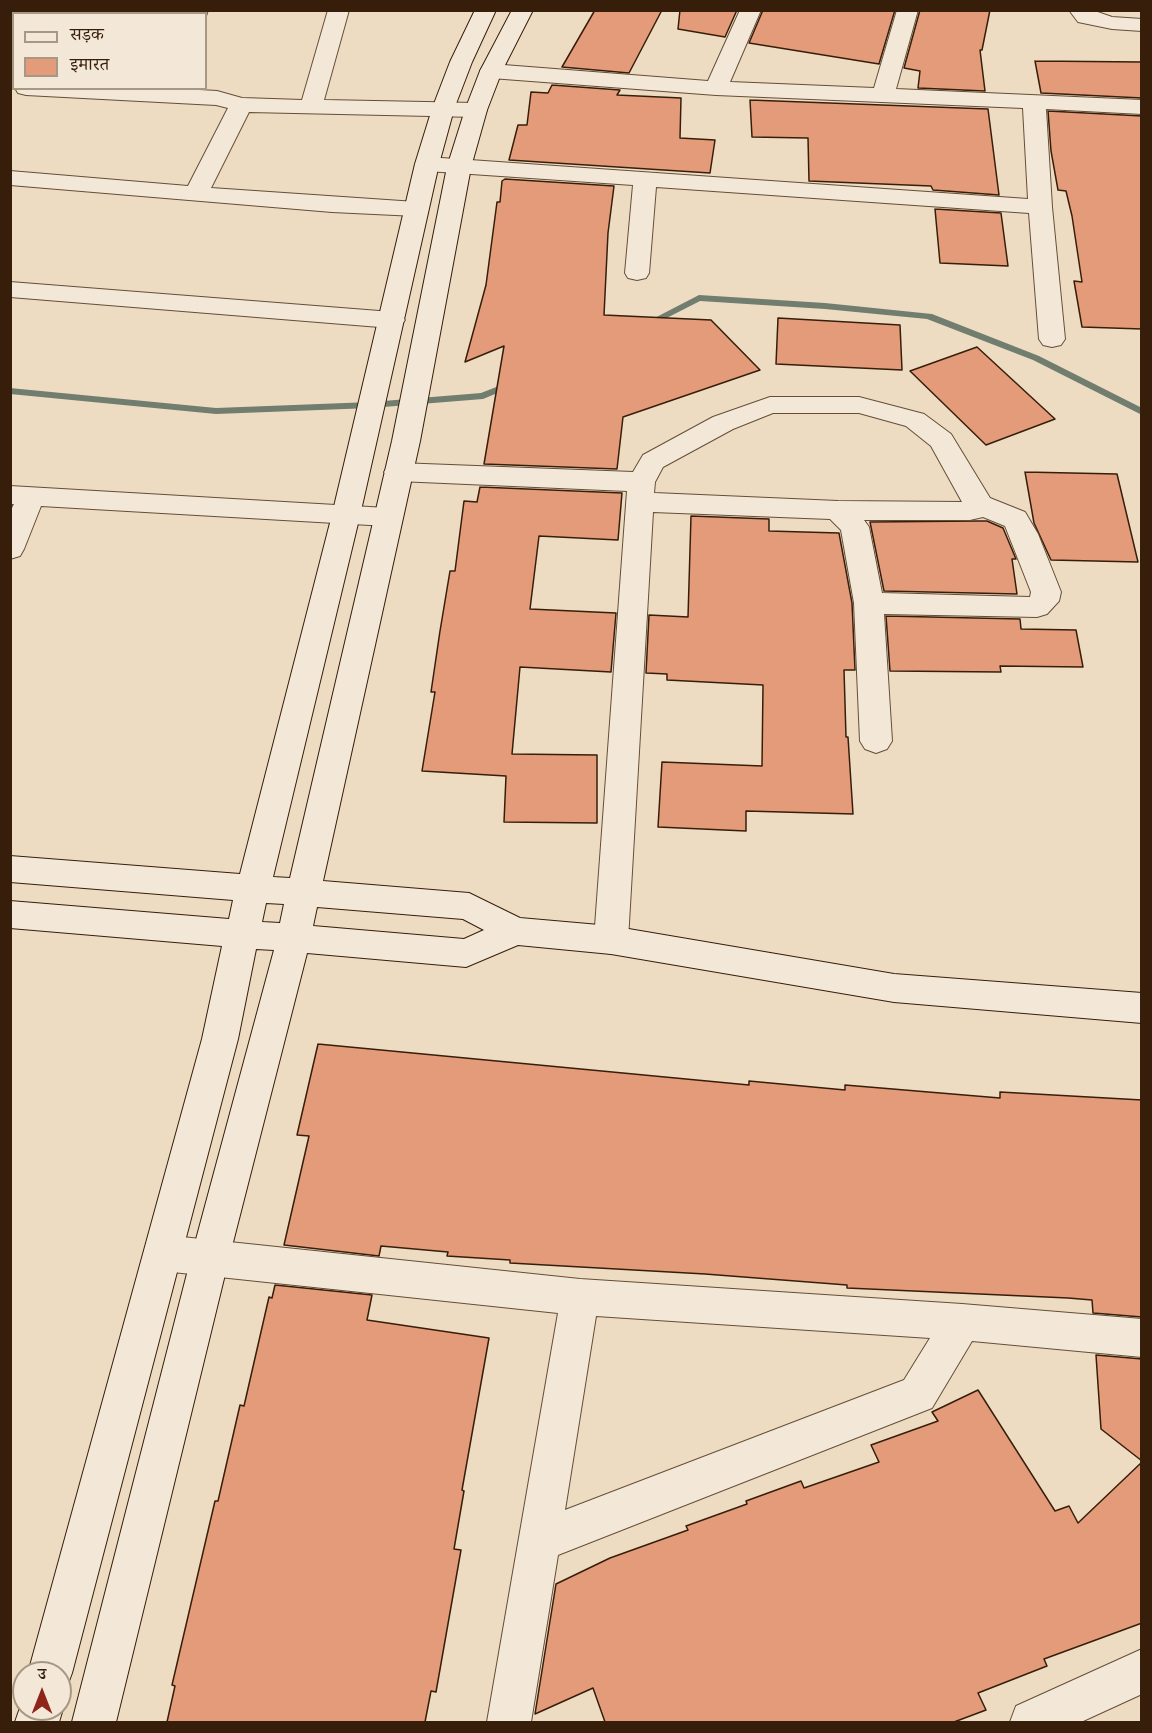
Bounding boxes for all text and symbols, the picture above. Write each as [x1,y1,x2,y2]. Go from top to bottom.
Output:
legend [12,12,207,90]
text: सड़क [70,24,104,47]
text: इमारत [70,54,109,77]
north arrow [12,1661,72,1721]
text: उ [38,1665,46,1685]

